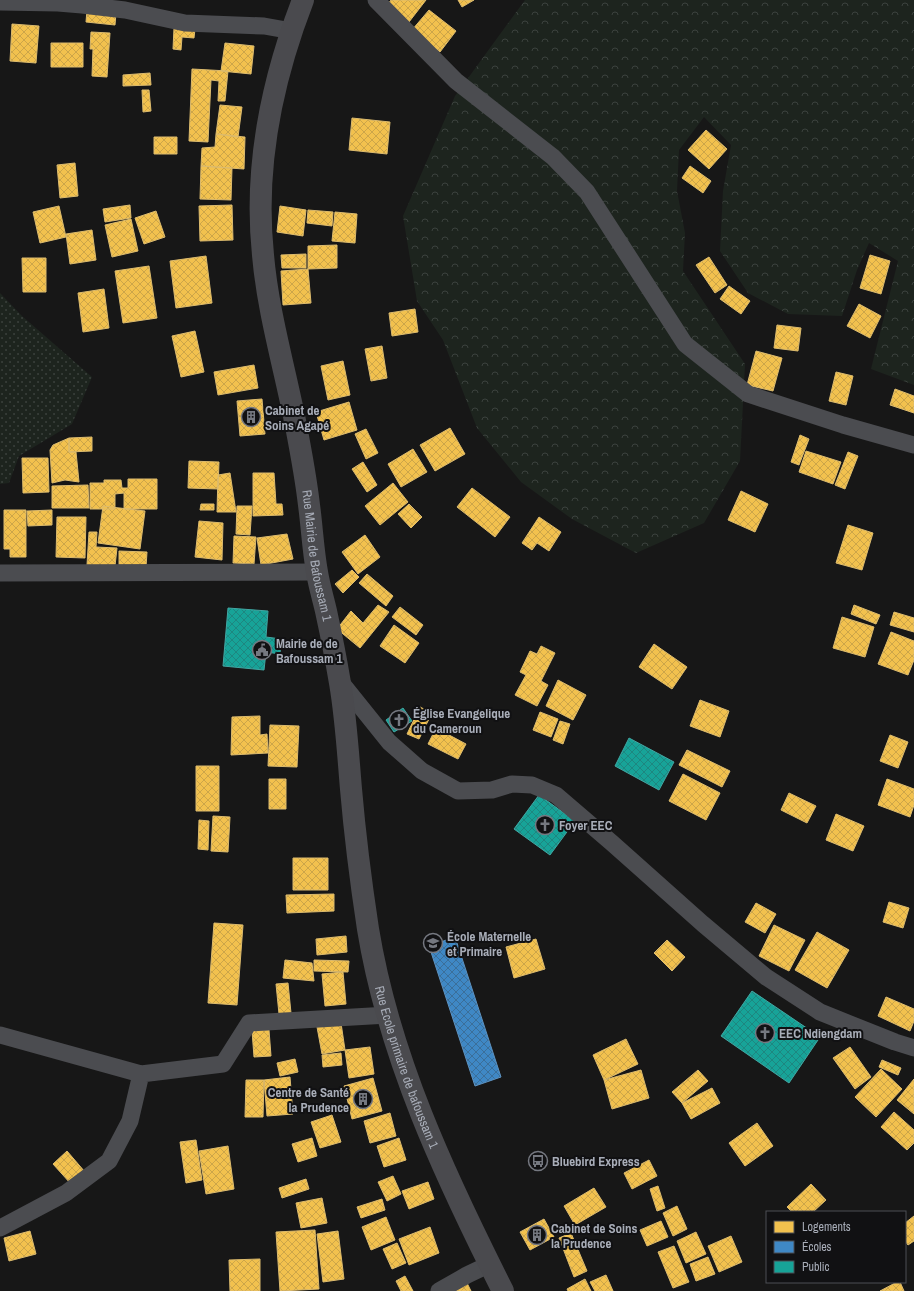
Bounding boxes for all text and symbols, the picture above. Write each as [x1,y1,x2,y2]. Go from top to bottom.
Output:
place label: Cabinet de Soins Agapé [265,402,329,434]
building icon: Cabinet de Soins Agapé [240,406,262,428]
street label: Rue Mairie de Bafoussam 1 [299,489,336,623]
place label: Mairie de de Bafoussam 1 [276,635,342,667]
public building icon: Mairie de de Bafoussam 1 [251,639,273,661]
place label: Église Evangelique du Cameroun [413,705,510,737]
church icon: Église Evangelique du Cameroun [388,709,410,731]
church icon: Foyer EEC [534,814,556,836]
place label: Foyer EEC [559,817,613,834]
place label: École Maternelle et Primaire [447,928,531,960]
school or university icon: École Maternelle et Primaire [422,932,444,954]
street label: Rue Ecole primaire de bafoussam 1 [371,984,443,1151]
church icon: EEC Ndiengdam [754,1022,776,1044]
place label: EEC Ndiengdam [779,1025,862,1042]
place label: Centre de Santé la Prudence [268,1084,349,1116]
building icon: Centre de Santé la Prudence [352,1088,374,1110]
bus stop icon: Bluebird Express [527,1150,549,1172]
place label: Bluebird Express [552,1153,640,1170]
legend [766,1211,906,1283]
text: Logements [802,1219,851,1235]
place label: Cabinet de Soins la Prudence [551,1220,638,1252]
building icon: Cabinet de Soins la Prudence [526,1224,548,1246]
text: Écoles [802,1239,832,1255]
text: Public [802,1259,829,1275]

